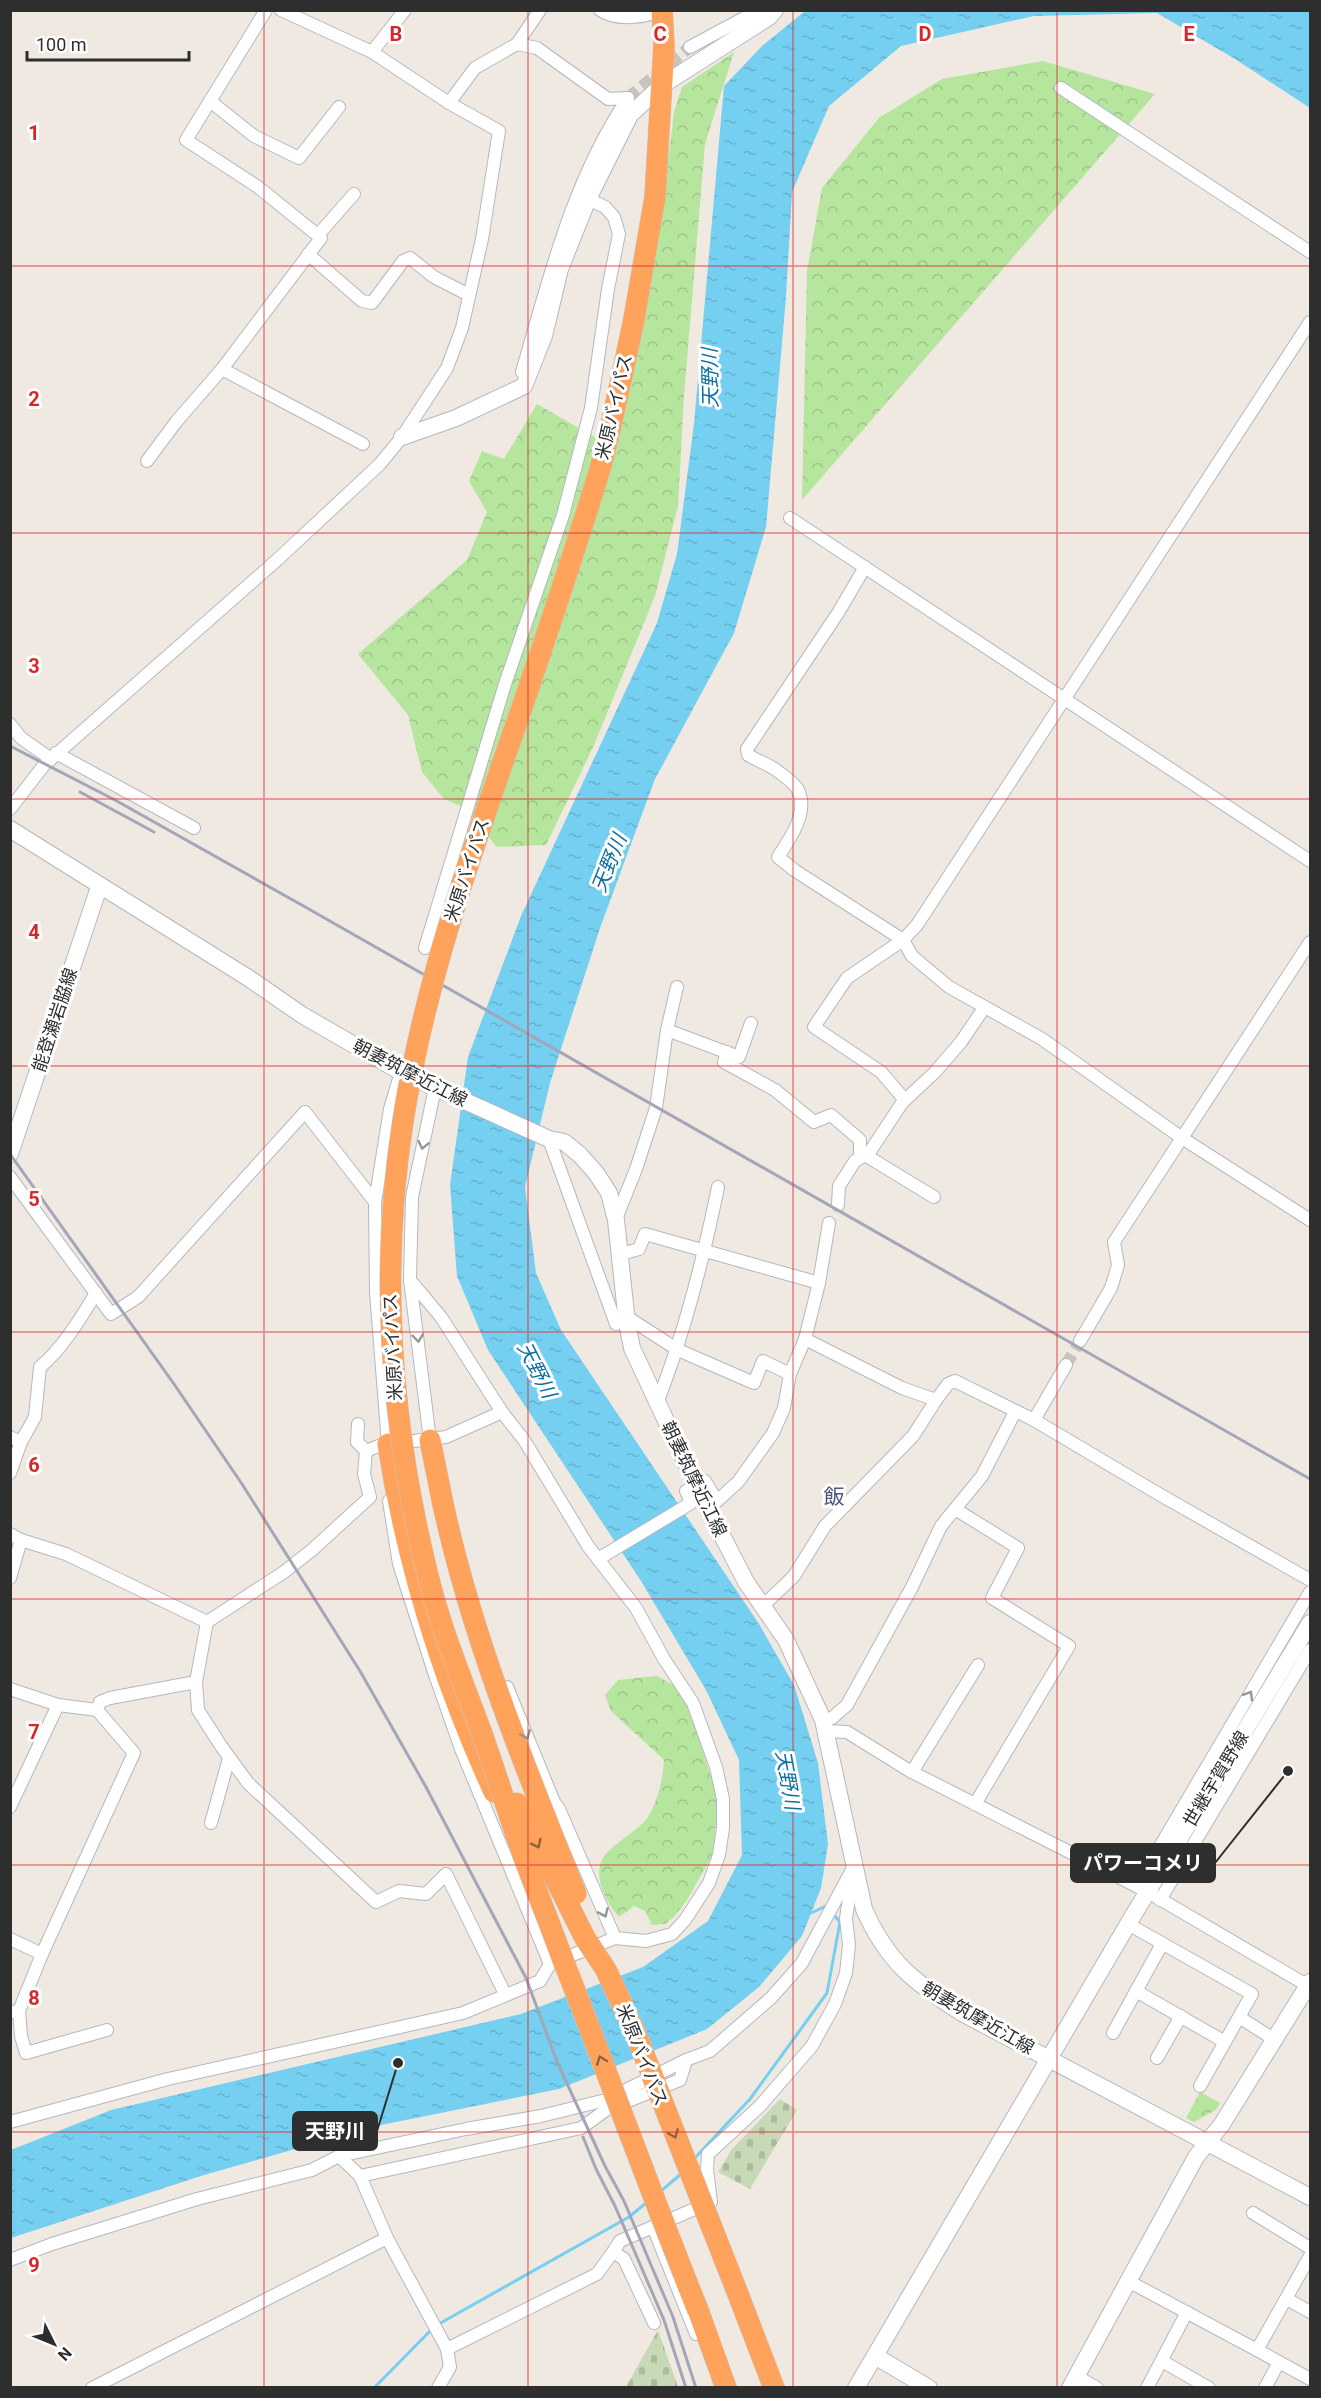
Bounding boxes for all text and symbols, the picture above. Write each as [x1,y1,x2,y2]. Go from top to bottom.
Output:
text: B [390,22,402,46]
text: C [653,22,667,46]
text: D [919,22,932,46]
text: E [1183,22,1195,46]
scale bar [27,24,189,62]
text: 100 m [36,34,87,55]
text: 1 [28,121,40,145]
water label: 天野川 [697,346,723,408]
street label: 米原バイパス [591,352,636,462]
text: 2 [28,387,40,411]
text: 3 [28,654,40,678]
street label: 米原バイパス [440,815,493,924]
water label: 天野川 [587,829,632,895]
text: 4 [28,920,40,944]
street label: 能登瀬岩脇線 [28,965,81,1074]
street label: 朝妻筑摩近江線 [349,1035,471,1111]
one-way arrow [417,1140,430,1150]
text: 5 [28,1187,40,1211]
street label: 米原バイパス [379,1293,406,1401]
one-way arrow [411,1334,423,1343]
water label: 天野川 [513,1338,562,1404]
street label: 朝妻筑摩近江線 [657,1418,732,1540]
text: 6 [28,1453,40,1477]
district label: 飯 [824,1485,845,1509]
one-way arrow [1242,1691,1254,1701]
text: 7 [28,1720,40,1744]
street label: 世継宇賀野線 [1179,1727,1252,1830]
one-way arrow [519,1729,531,1740]
water label: 天野川 [771,1748,805,1814]
one-way arrow [530,1838,542,1849]
callout: パワーコメリ [1071,1844,1215,1882]
text: パワーコメリ [1083,1851,1203,1875]
one-way arrow [596,1907,608,1918]
street label: 朝妻筑摩近江線 [918,1977,1038,2058]
text: 8 [28,1986,40,2010]
street label: 米原バイパス [613,2001,672,2109]
one-way arrow [596,2055,609,2066]
callout: 天野川 [293,2112,377,2150]
text: 天野川 [305,2119,365,2143]
one-way arrow [667,2127,679,2138]
text: 9 [28,2253,40,2277]
north arrow [24,2314,84,2374]
text: N [54,2343,75,2364]

